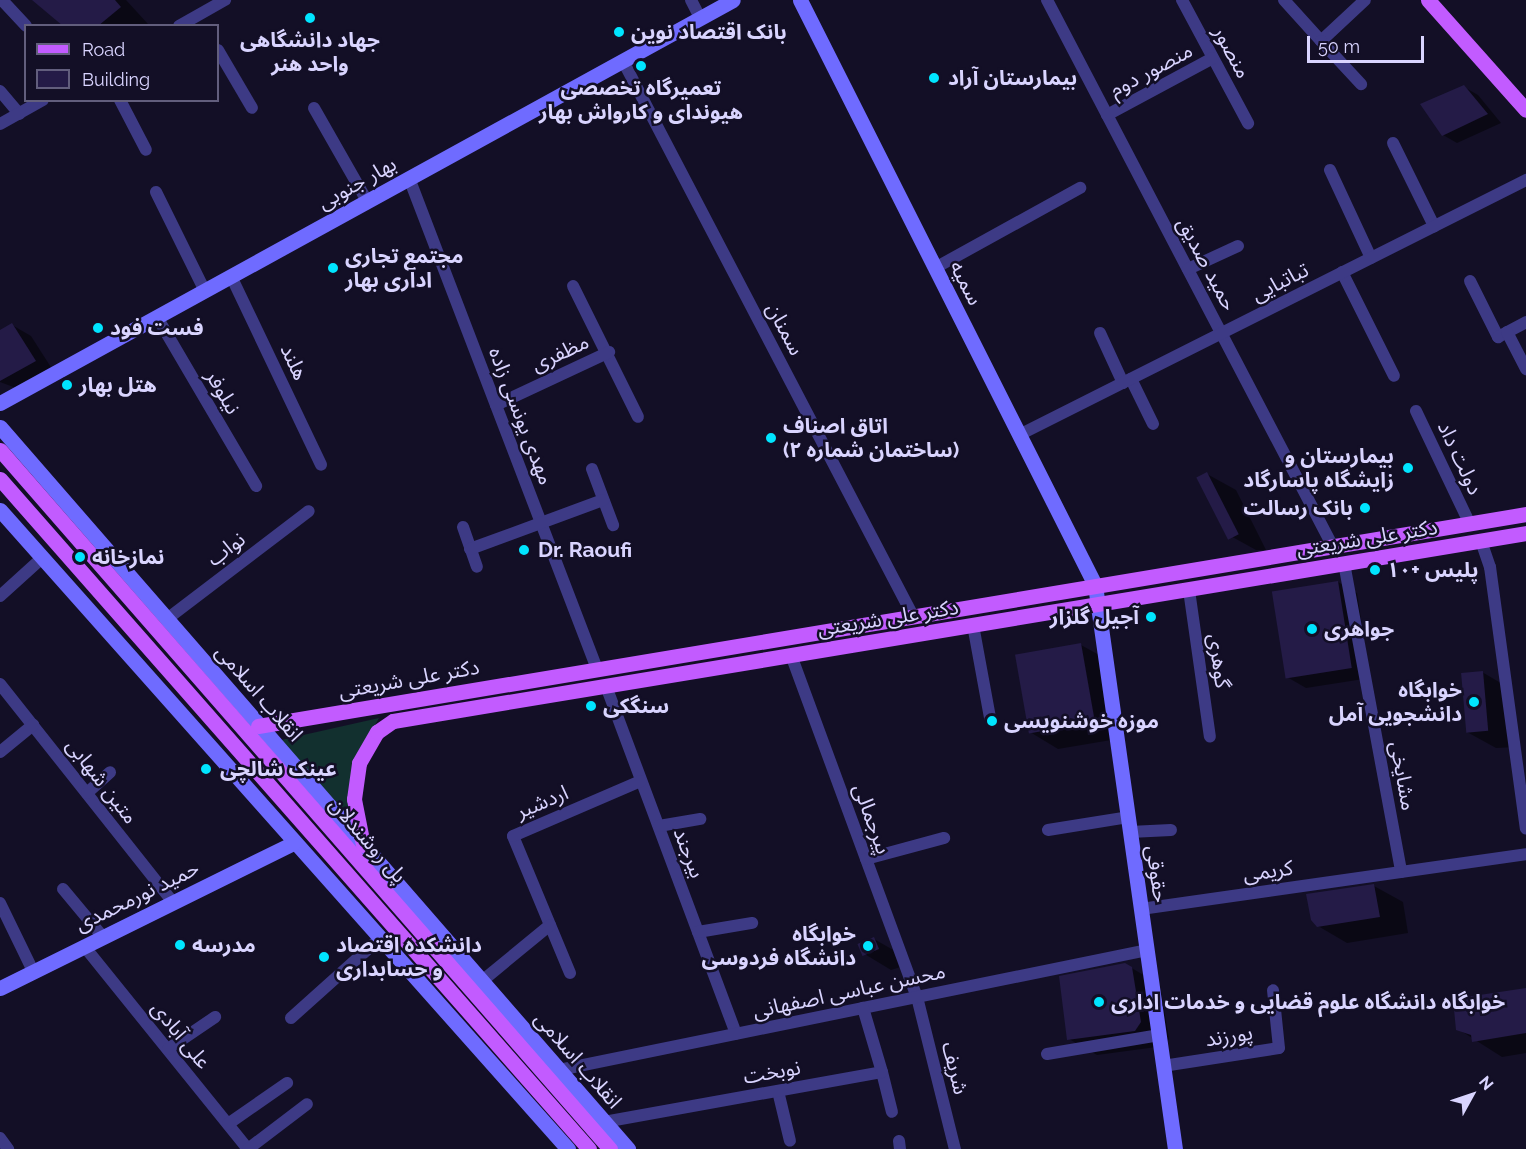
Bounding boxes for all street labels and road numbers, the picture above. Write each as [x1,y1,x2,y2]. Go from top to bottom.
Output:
street label: منصور [1208,21,1256,83]
street label: منصور دوم [1105,38,1197,102]
street label: بهار جنوبی [313,151,401,215]
street label: حمید صدیق [1172,213,1242,315]
street label: سمیه [944,257,988,309]
street label: تباتبایی [1247,257,1313,307]
street label: سمنان [761,298,809,360]
street label: مظفری [527,329,593,377]
street label: هلند [275,340,313,384]
street label: مهدی یونسی زاده [483,344,559,488]
street label: نیلوفر [200,365,246,419]
street label: دولت داد [1432,417,1488,499]
street label: دکتر علی شریعتی [1295,514,1439,562]
street label: نواب [202,526,250,572]
street label: دکتر علی شریعتی [816,594,960,642]
street label: گوهری [1203,632,1235,690]
street label: انقلاب اسلامی [210,639,308,747]
street label: دکتر علی شریعتی [337,654,481,704]
street label: متین شهابی [61,733,143,829]
street label: مشایخی [1385,739,1421,813]
street label: اردشیر [512,780,572,824]
street label: پیرجمالی [848,780,896,858]
street label: پل روشندلان [324,792,412,888]
street label: بیرجند [668,824,710,882]
street label: حقوقی [1141,844,1173,904]
street label: حمید نورمحمدی [71,855,203,937]
street label: کریمی [1241,855,1295,887]
street label: محسن عباسی اصفهانی [750,958,948,1024]
street label: علی آبادی [146,996,216,1074]
street label: انقلاب اسلامی [529,1006,627,1114]
street label: پورزند [1203,1020,1255,1052]
street label: شریف [936,1039,974,1097]
street label: نوبخت [741,1055,803,1089]

